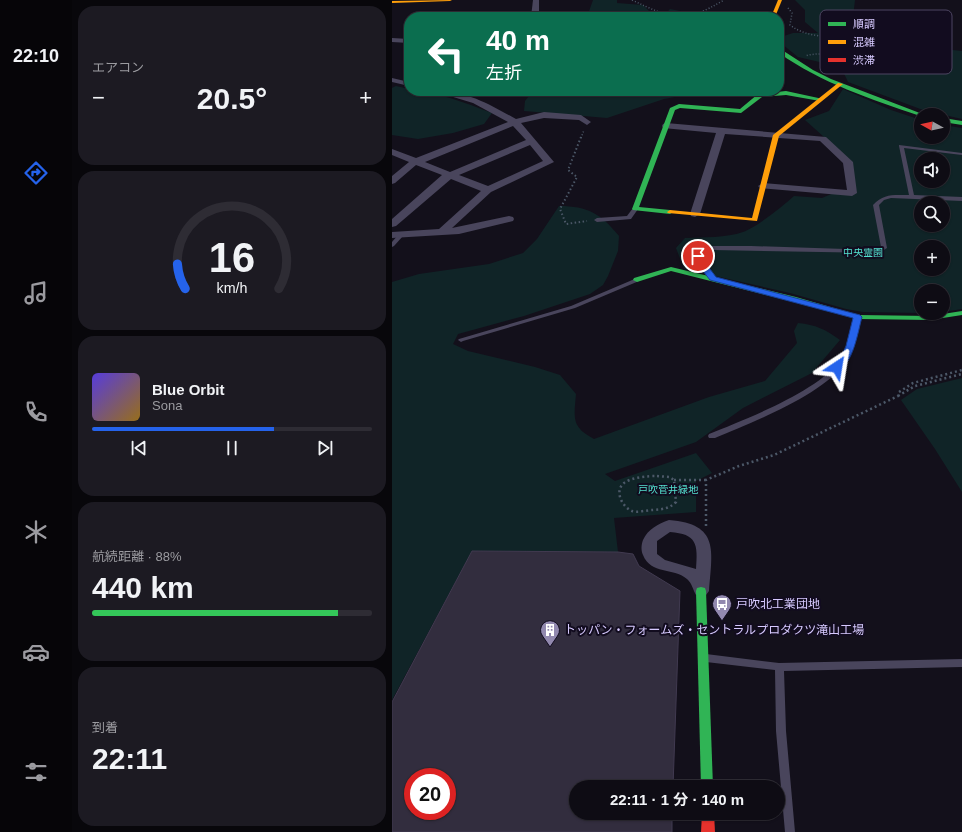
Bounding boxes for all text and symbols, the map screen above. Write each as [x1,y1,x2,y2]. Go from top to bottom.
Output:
legend [820,10,952,74]
text: 順調 [853,18,875,30]
text: 40 m [486,25,550,56]
icon: left [420,28,472,80]
text: 混雑 [853,36,875,48]
text: 22:10 [13,46,59,66]
text: 渋滞 [853,54,875,66]
text: エアコン [92,60,144,75]
text: 左折 [486,63,522,83]
text: 20.5° [197,82,267,115]
text: − [92,85,105,110]
text: + [359,85,372,110]
north arrow [914,108,950,144]
map controls [914,108,950,320]
button: sound [914,152,950,188]
icon: directions [22,159,50,187]
button: search [914,196,950,232]
text: 16 [209,234,255,281]
pin [681,239,715,273]
button: + [914,240,950,276]
icon: arrive [687,245,709,267]
park label: 中央霊園 [843,247,883,258]
icon: music [22,279,50,307]
text: km/h [217,279,248,295]
button: − [914,284,950,320]
position arrow [816,346,858,388]
text: Blue Orbit [152,381,225,398]
icon: phone [22,398,50,426]
text: Sona [152,398,182,413]
icon: previous [128,437,150,459]
icon: pause [221,437,243,459]
icon: next [314,437,336,459]
park label: 戸吹菅井緑地 [638,484,699,495]
icon: climate [22,518,50,546]
text: 航続距離 · 88% [92,549,182,564]
text: 440 km [92,571,194,604]
bus stop icon: 戸吹北工業団地 [711,593,733,621]
place label: 戸吹北工業団地 [736,597,820,611]
building icon: トッパン・フォームズ・セントラルプロダクツ滝山工場 [539,619,561,647]
place label: トッパン・フォームズ・セントラルプロダクツ滝山工場 [564,623,864,637]
icon: car [22,638,50,666]
text: 到着 [92,720,118,735]
text: 22:11 [92,742,167,775]
icon: filters [22,758,50,786]
speed limit sign: 20 [404,768,456,820]
text: 22:11 · 1 分 · 140 m [610,791,744,808]

